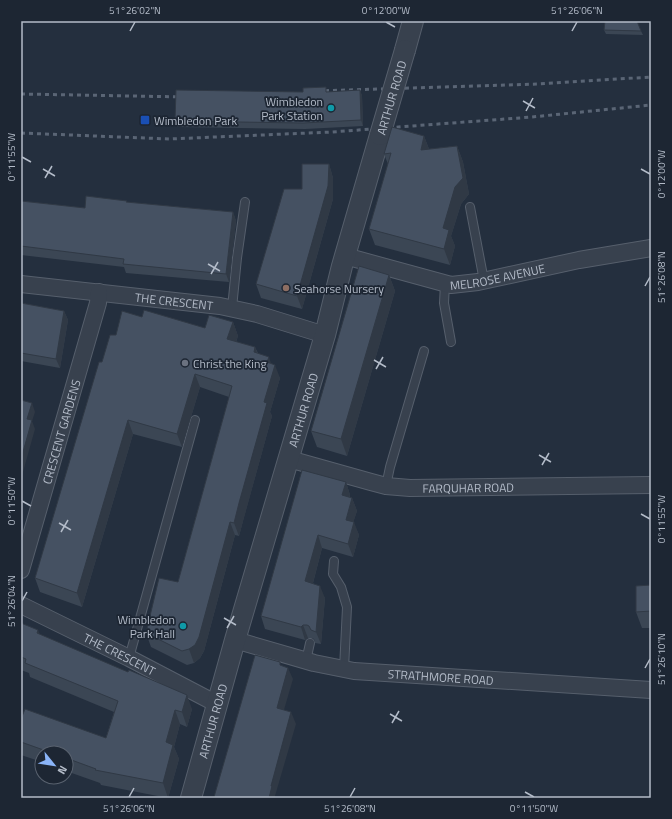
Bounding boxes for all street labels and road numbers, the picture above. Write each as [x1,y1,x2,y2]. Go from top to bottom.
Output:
street label: ARTHUR ROAD [371,58,411,137]
street label: MELROSE AVENUE [449,258,547,295]
street label: THE CRESCENT [134,287,215,315]
street label: ARTHUR ROAD [283,370,323,449]
street label: CRESCENT GARDENS [37,377,85,486]
street label: FARQUHAR ROAD [422,477,514,497]
street label: THE CRESCENT [80,628,160,680]
street label: STRATHMORE ROAD [387,664,494,689]
street label: ARTHUR ROAD [193,681,232,760]

